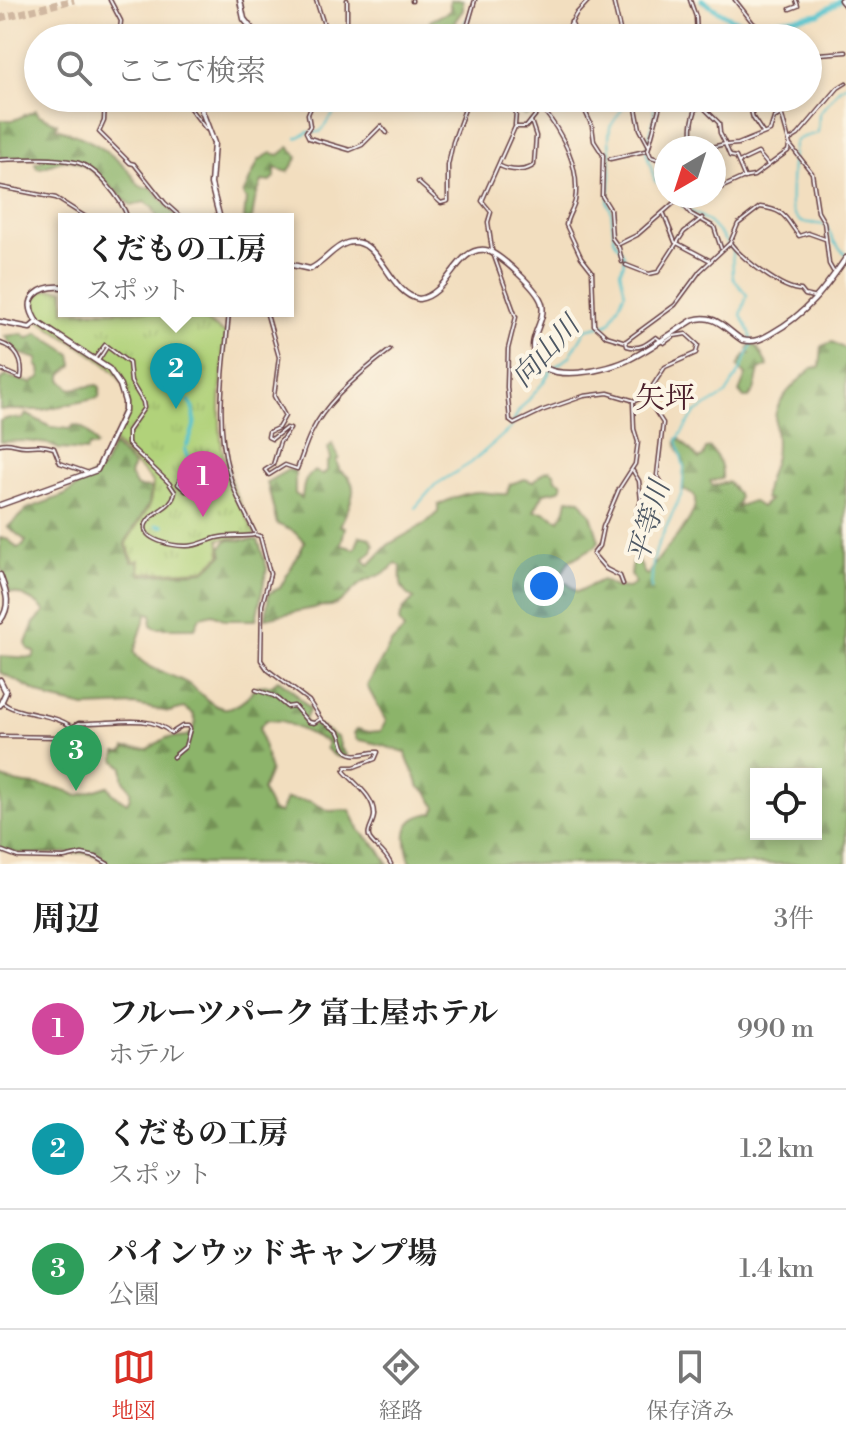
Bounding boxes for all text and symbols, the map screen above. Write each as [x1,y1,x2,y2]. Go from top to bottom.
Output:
search box [24,24,822,112]
icon: search [52,46,96,90]
text: ここで検索 [116,53,266,91]
north arrow [654,136,726,208]
popup [58,213,294,317]
text: くだもの工房 [86,231,266,269]
text: スポット [86,275,190,307]
water label: 向山川 [505,307,590,395]
pin: 2 [150,343,202,409]
district label: 矢坪 [635,380,695,418]
pin: 1 [177,451,229,517]
water label: 平等川 [621,474,679,568]
your location [524,566,564,606]
pin: 3 [50,725,102,791]
map controls [750,768,822,840]
button: locate [750,768,822,840]
text: 周辺 [32,899,100,941]
text: 3件 [774,903,814,935]
text: フルーツパーク 富士屋ホテル [108,995,498,1033]
text: 1 [52,1013,64,1045]
text: 990 m [737,1013,814,1045]
text: ホテル [108,1039,185,1071]
text: くだもの工房 [108,1115,288,1153]
text: 2 [50,1133,66,1165]
text: 1.2 km [740,1133,814,1165]
text: スポット [108,1159,212,1191]
text: パインウッドキャンプ場 [108,1235,437,1273]
text: 3 [50,1253,66,1285]
text: 1.4 km [739,1253,814,1285]
text: 公園 [108,1279,160,1311]
tab: 地図 [112,1345,156,1425]
tab: 経路 [379,1345,423,1425]
tab: 保存済み [646,1345,734,1425]

